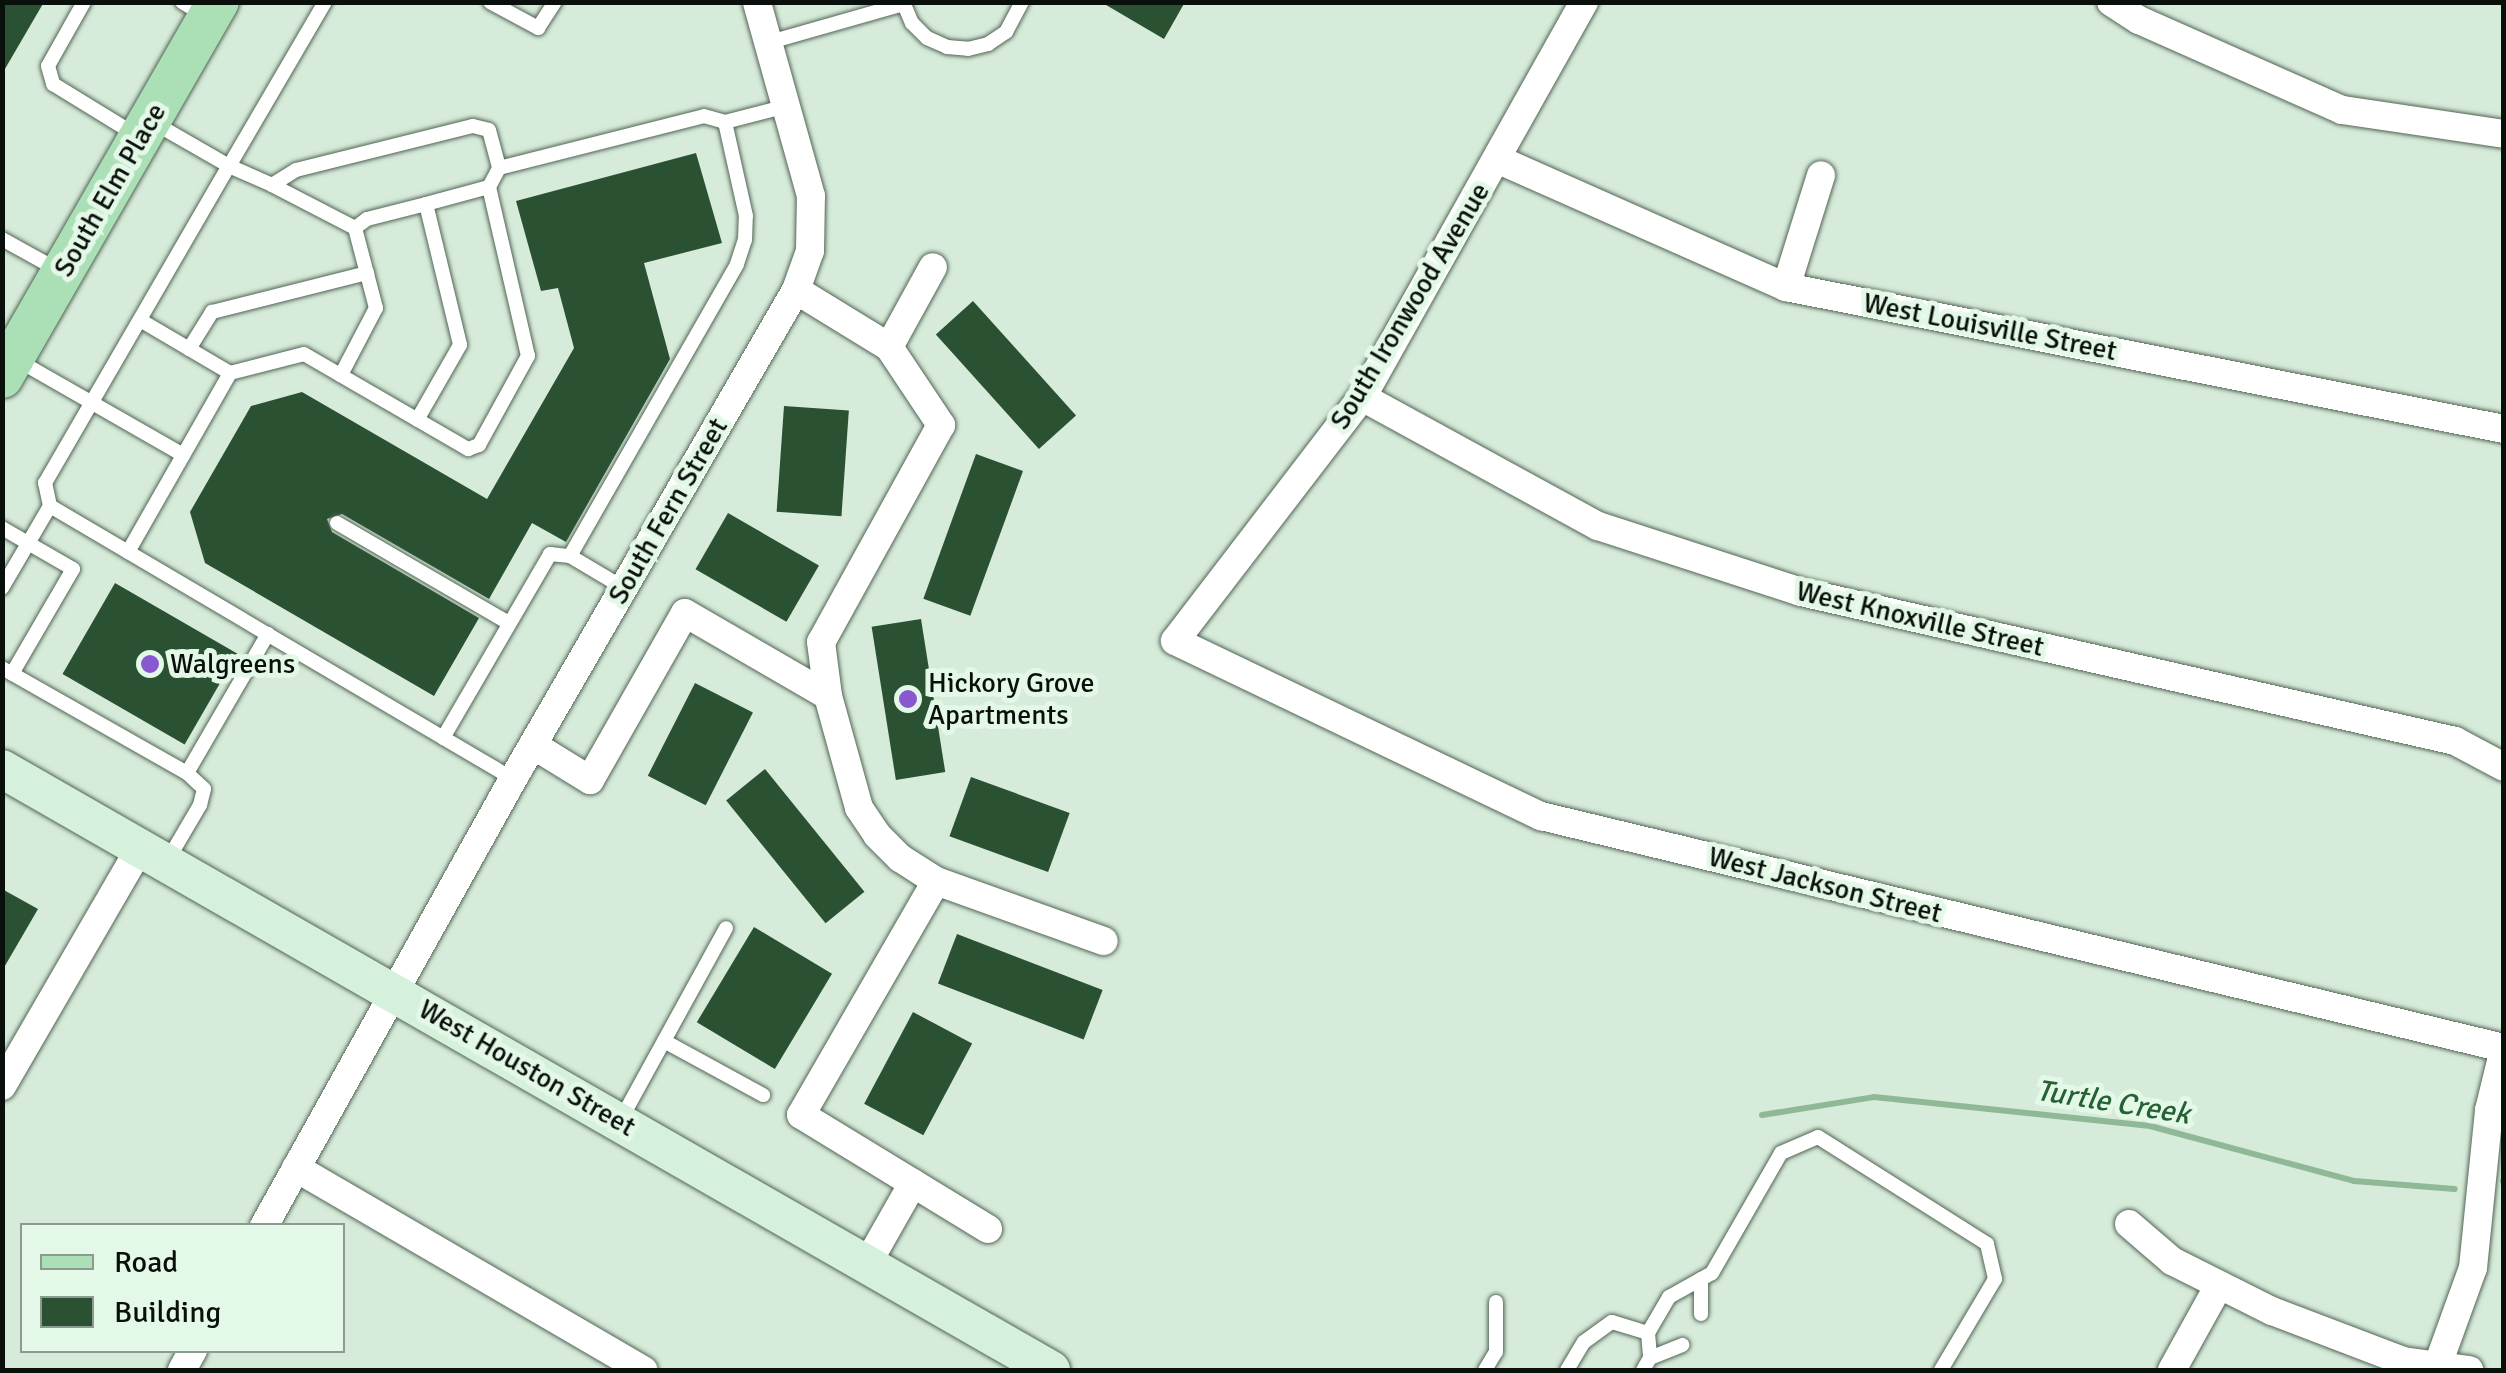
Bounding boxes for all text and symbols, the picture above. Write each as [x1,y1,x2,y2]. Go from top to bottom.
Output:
street label: South Elm Place [47,97,173,283]
street label: South Ironwood Avenue [1323,177,1497,435]
street label: West Louisville Street [1860,286,2120,368]
street label: South Fern Street [601,412,735,610]
street label: West Knoxville Street [1793,574,2047,664]
place label: Walgreens [170,647,295,681]
marker: Walgreens [139,653,161,675]
place label: Hickory Grove Apartments [928,666,1094,732]
marker: Hickory Grove Apartments [897,688,919,710]
street label: West Jackson Street [1705,840,1945,930]
street label: West Houston Street [413,992,641,1144]
water label: Turtle Creek [2034,1073,2192,1133]
legend [20,1223,345,1353]
text: Road [114,1244,178,1281]
text: Building [114,1294,221,1331]

